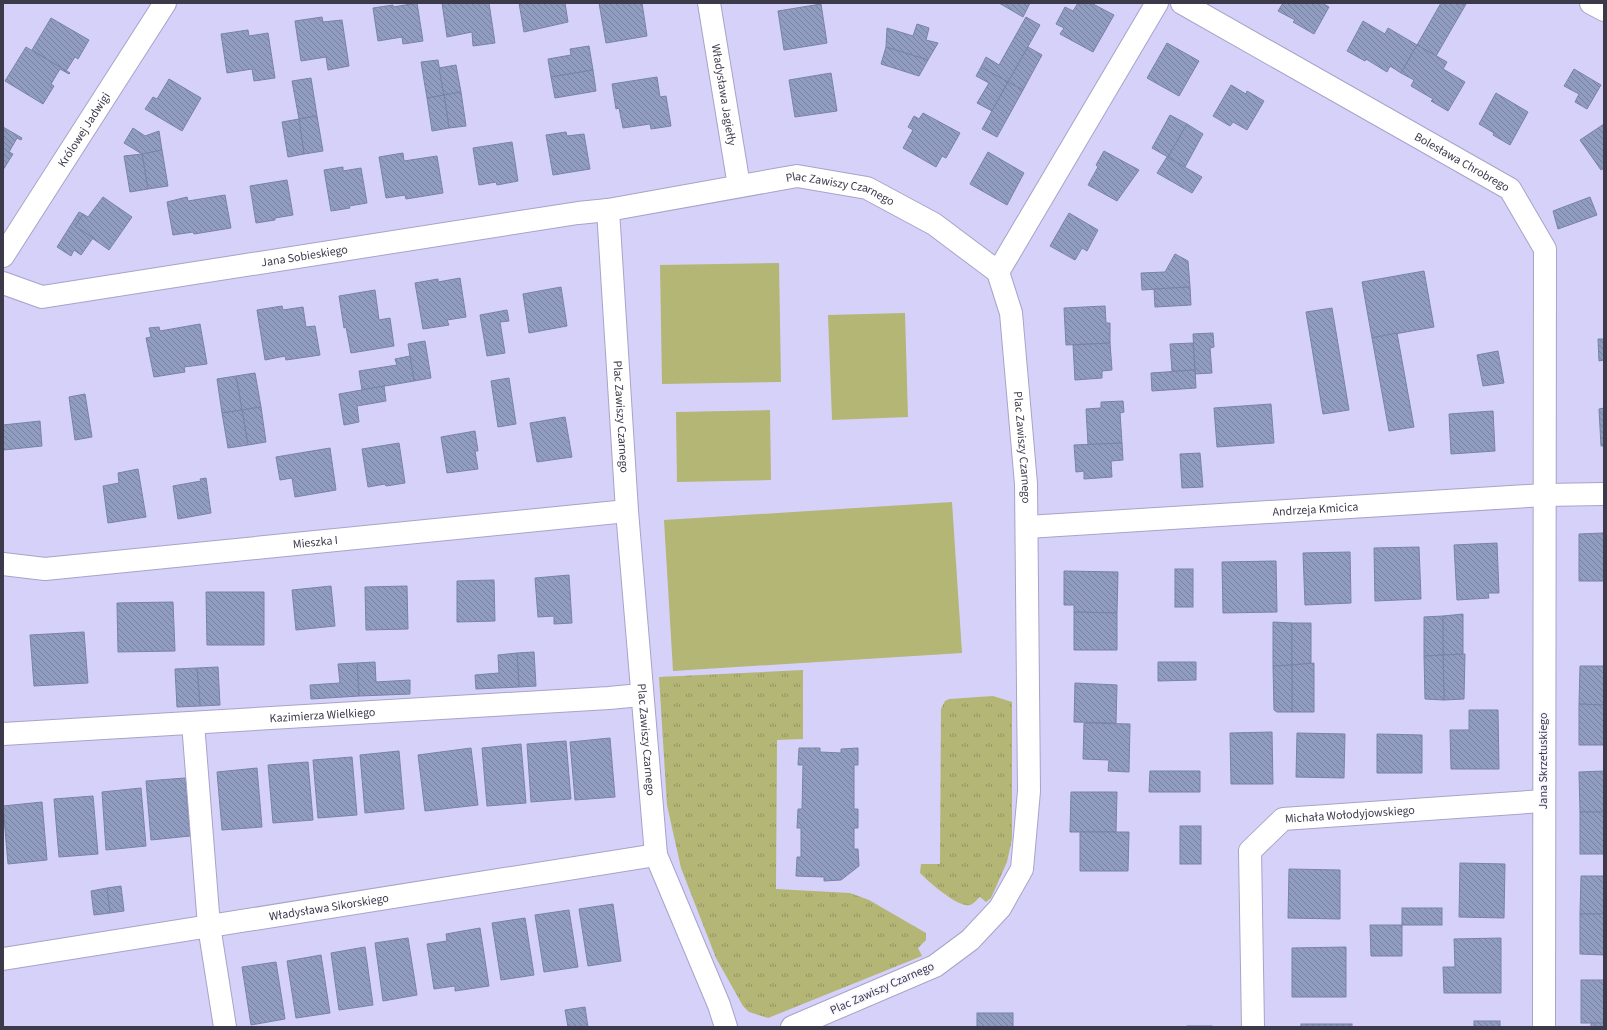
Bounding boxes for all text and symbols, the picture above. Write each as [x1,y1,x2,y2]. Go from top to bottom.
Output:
street label: Władysława Jagiełły [707,43,740,147]
street label: Królowej Jadwigi [54,89,115,171]
street label: Bolesława Chrobrego [1411,128,1513,196]
street label: Plac Zawiszy Czarnego [784,168,897,210]
street label: Jana Sobieskiego [260,241,349,272]
street label: Plac Zawiszy Czarnego [609,360,633,473]
street label: Plac Zawiszy Czarnego [1009,390,1034,503]
street label: Andrzeja Kmicica [1272,499,1359,521]
street label: Mieszka I [292,532,339,553]
street label: Plac Zawiszy Czarnego [633,683,659,796]
street label: Kazimierza Wielkiego [269,704,376,727]
street label: Jana Skrzetuskiego [1535,713,1552,809]
street label: Michała Wołodyjowskiego [1284,802,1415,828]
street label: Władysława Sikorskiego [268,890,390,925]
street label: Plac Zawiszy Czarnego [827,958,937,1019]

